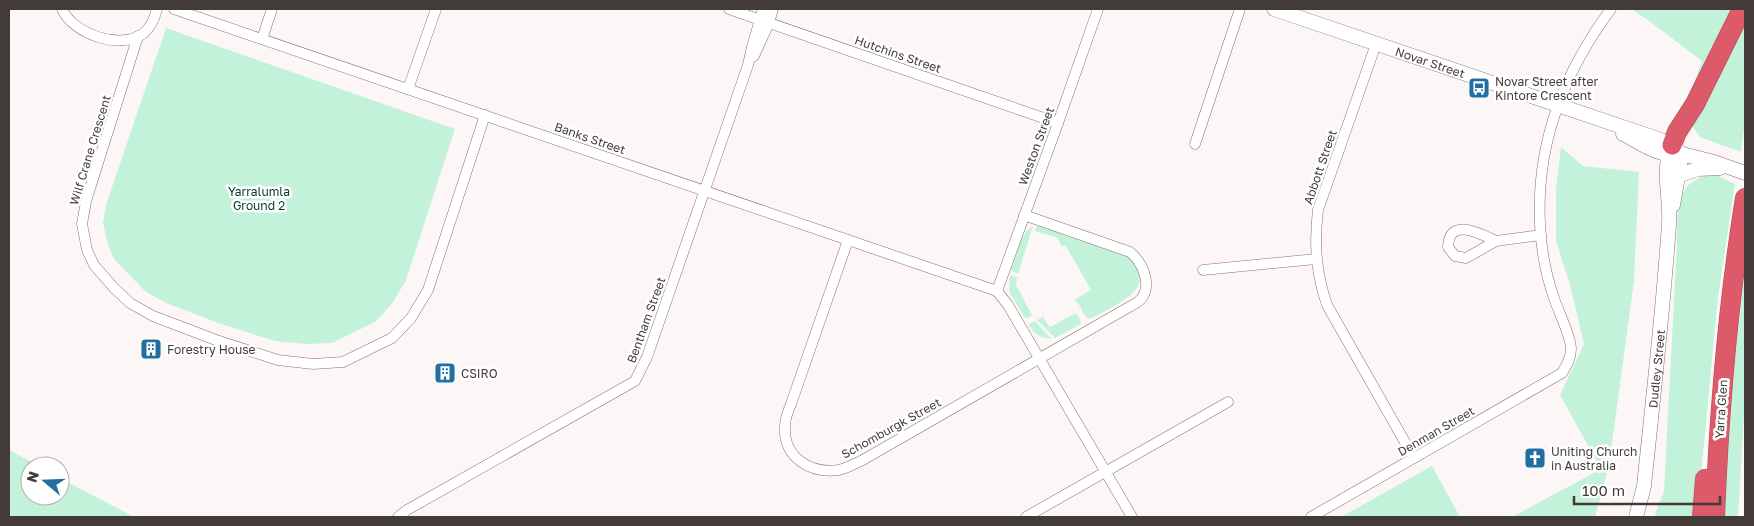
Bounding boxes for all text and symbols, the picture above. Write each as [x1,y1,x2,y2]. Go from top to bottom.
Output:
street label: Hutchins Street [853,32,943,76]
street label: Novar Street [1394,43,1467,81]
place label: Novar Street after Kintore Crescent [1495,74,1598,103]
bus stop icon: Novar Street after Kintore Crescent [1467,76,1491,100]
street label: Wilf Crane Crescent [66,93,114,207]
street label: Weston Street [1015,105,1057,187]
street label: Banks Street [553,119,628,157]
street label: Abbott Street [1300,128,1340,206]
park label: Yarralumla Ground 2 [228,184,290,213]
street label: Bentham Street [623,275,669,365]
street label: Dudley Street [1645,329,1668,409]
building icon: Forestry House [139,337,163,361]
place label: Forestry House [167,342,256,357]
building icon: CSIRO [433,361,457,385]
place label: CSIRO [461,366,498,381]
street label: Yarra Glen [1711,379,1731,439]
street label: Schomburgk Street [839,394,943,462]
street label: Denman Street [1395,403,1477,459]
place label: Uniting Church in Australia [1551,444,1637,473]
church icon: Uniting Church in Australia [1523,446,1547,470]
north arrow [20,456,70,506]
text: N [22,469,42,484]
scale bar [1574,474,1720,506]
text: 100 m [1582,481,1625,499]

